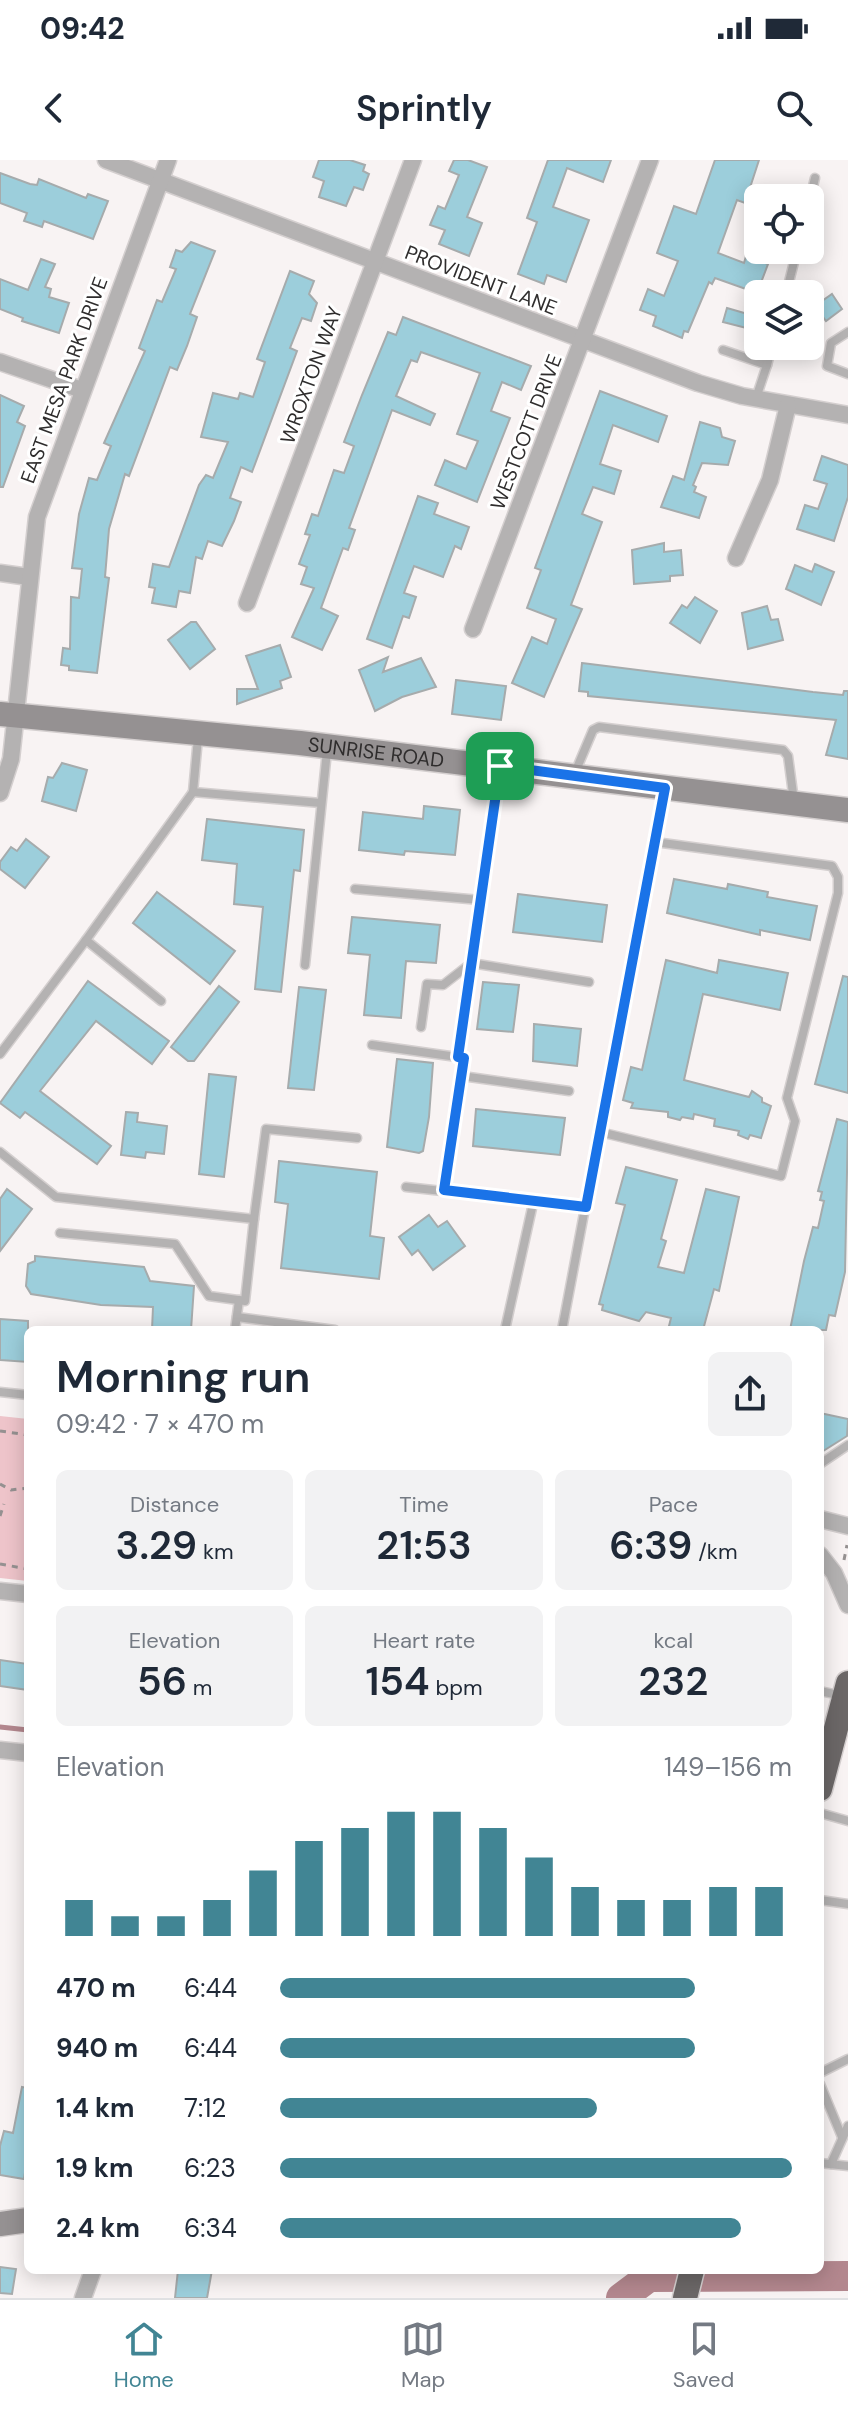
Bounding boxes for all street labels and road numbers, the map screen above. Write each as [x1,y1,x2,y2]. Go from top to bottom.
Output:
street label: PROVIDENT LANE [401,239,561,321]
street label: EAST MESA PARK DRIVE [15,273,113,487]
street label: WROXTON WAY [274,302,348,447]
street label: WESTCOTT DRIVE [484,351,568,513]
street label: SUNRISE ROAD [307,731,446,774]

